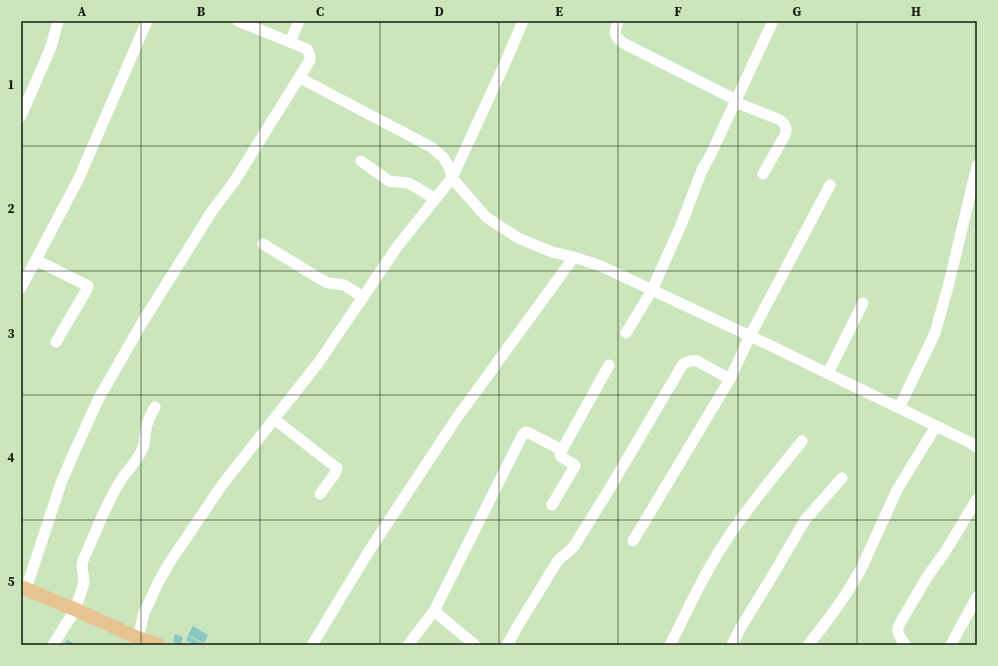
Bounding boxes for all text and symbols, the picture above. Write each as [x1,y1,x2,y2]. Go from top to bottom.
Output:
text: A [78,3,87,20]
text: B [197,3,206,20]
text: C [316,3,324,20]
text: D [434,3,444,20]
text: E [555,3,563,20]
text: F [674,3,682,20]
text: G [793,3,802,20]
text: H [911,3,921,20]
text: 1 [7,76,15,93]
text: 2 [7,200,15,217]
text: 3 [7,325,15,342]
text: 4 [7,449,15,466]
text: 5 [7,573,15,590]

